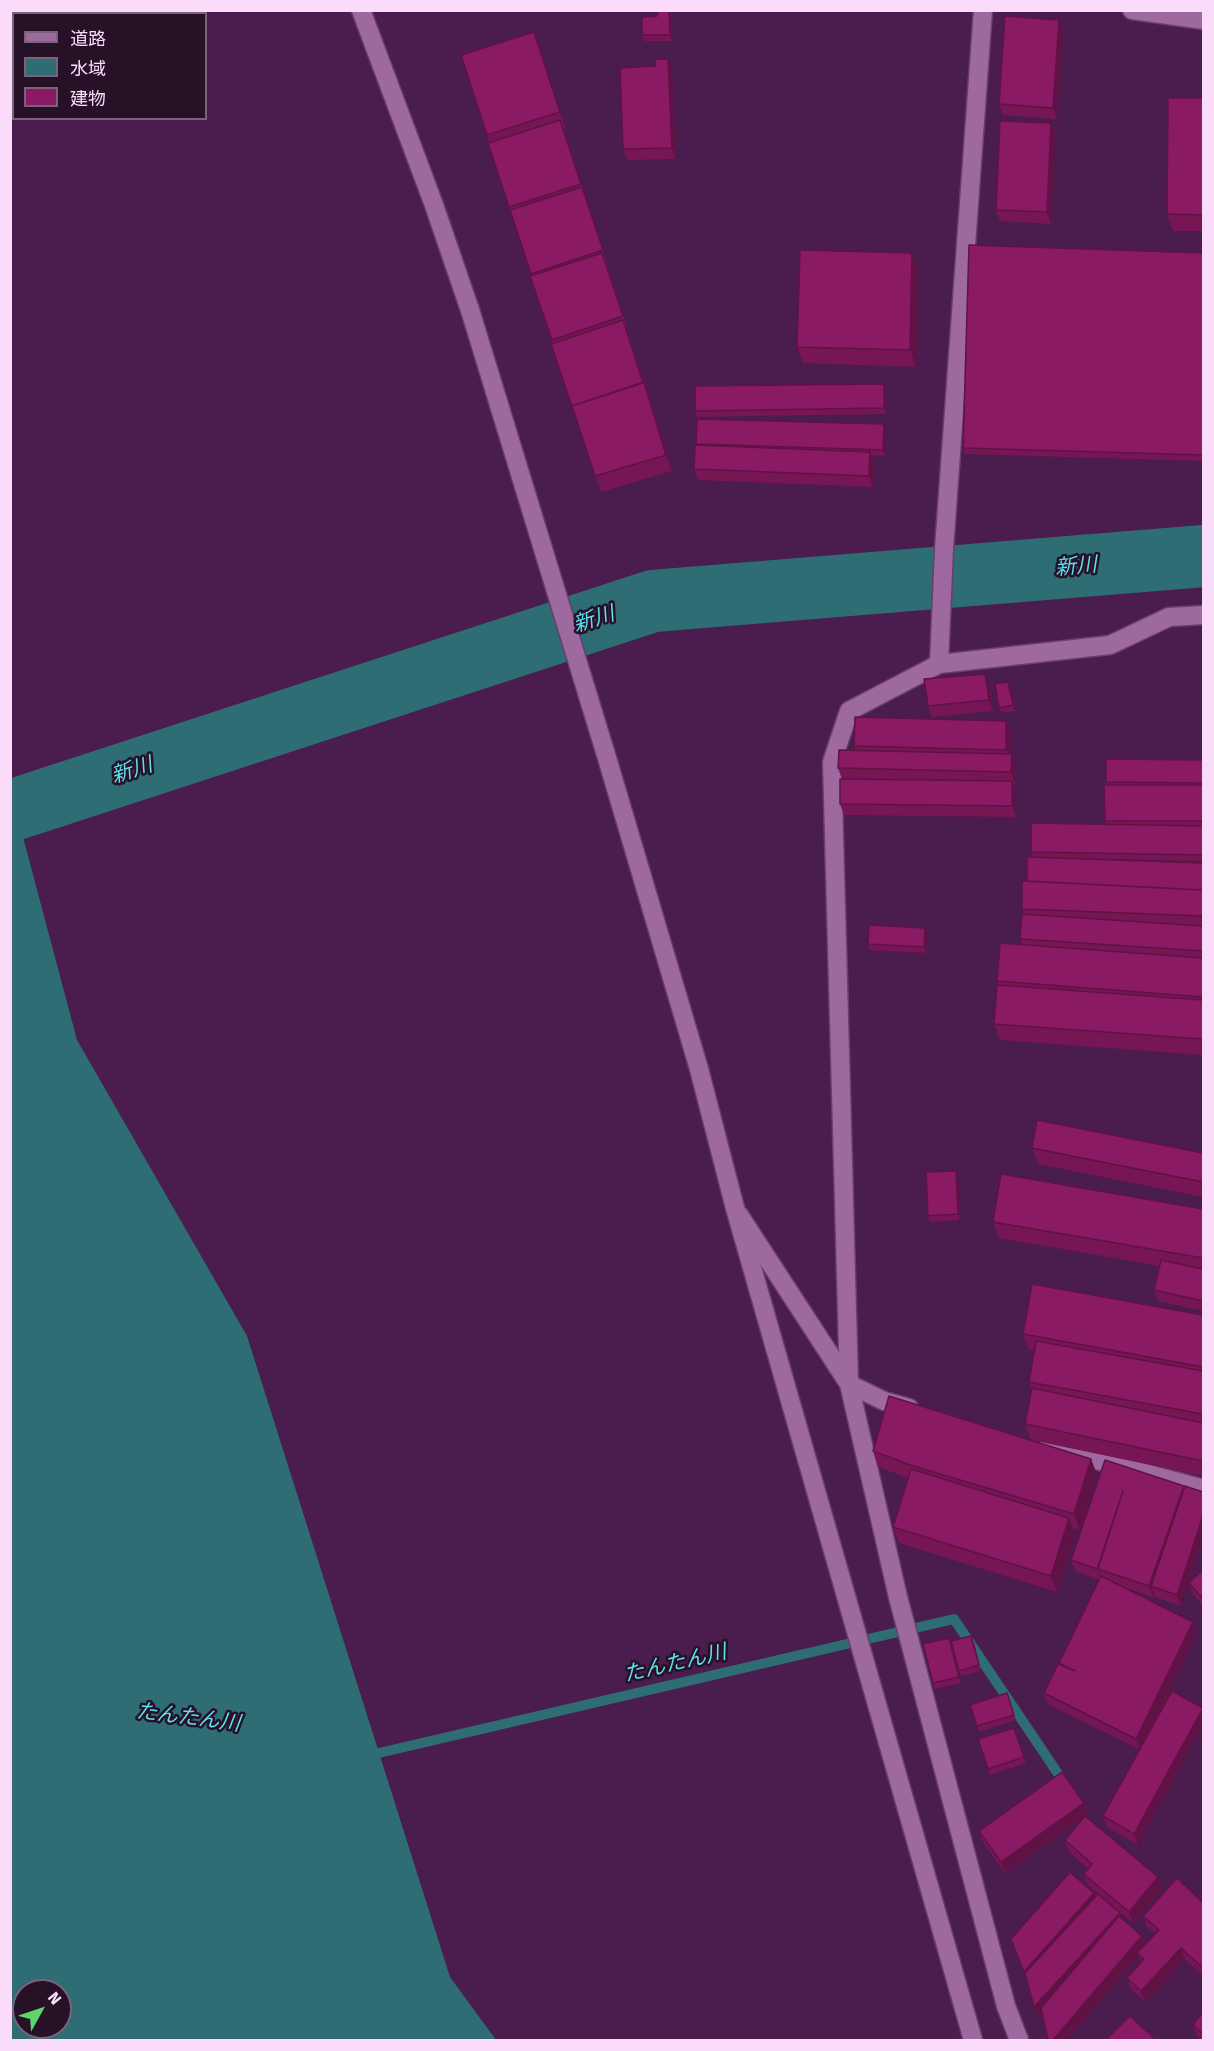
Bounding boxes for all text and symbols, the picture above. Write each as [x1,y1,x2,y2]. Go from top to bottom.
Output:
legend [12,12,207,120]
text: 道路 [70,28,106,50]
text: 水域 [70,58,106,80]
text: 建物 [70,88,106,110]
water label: 新川 [1054,553,1098,581]
water label: 新川 [570,602,618,638]
water label: 新川 [108,753,156,789]
water label: たんたん川 [621,1640,729,1688]
water label: たんたん川 [134,1699,242,1737]
north arrow [12,1979,72,2039]
text: N [44,1988,65,2009]

